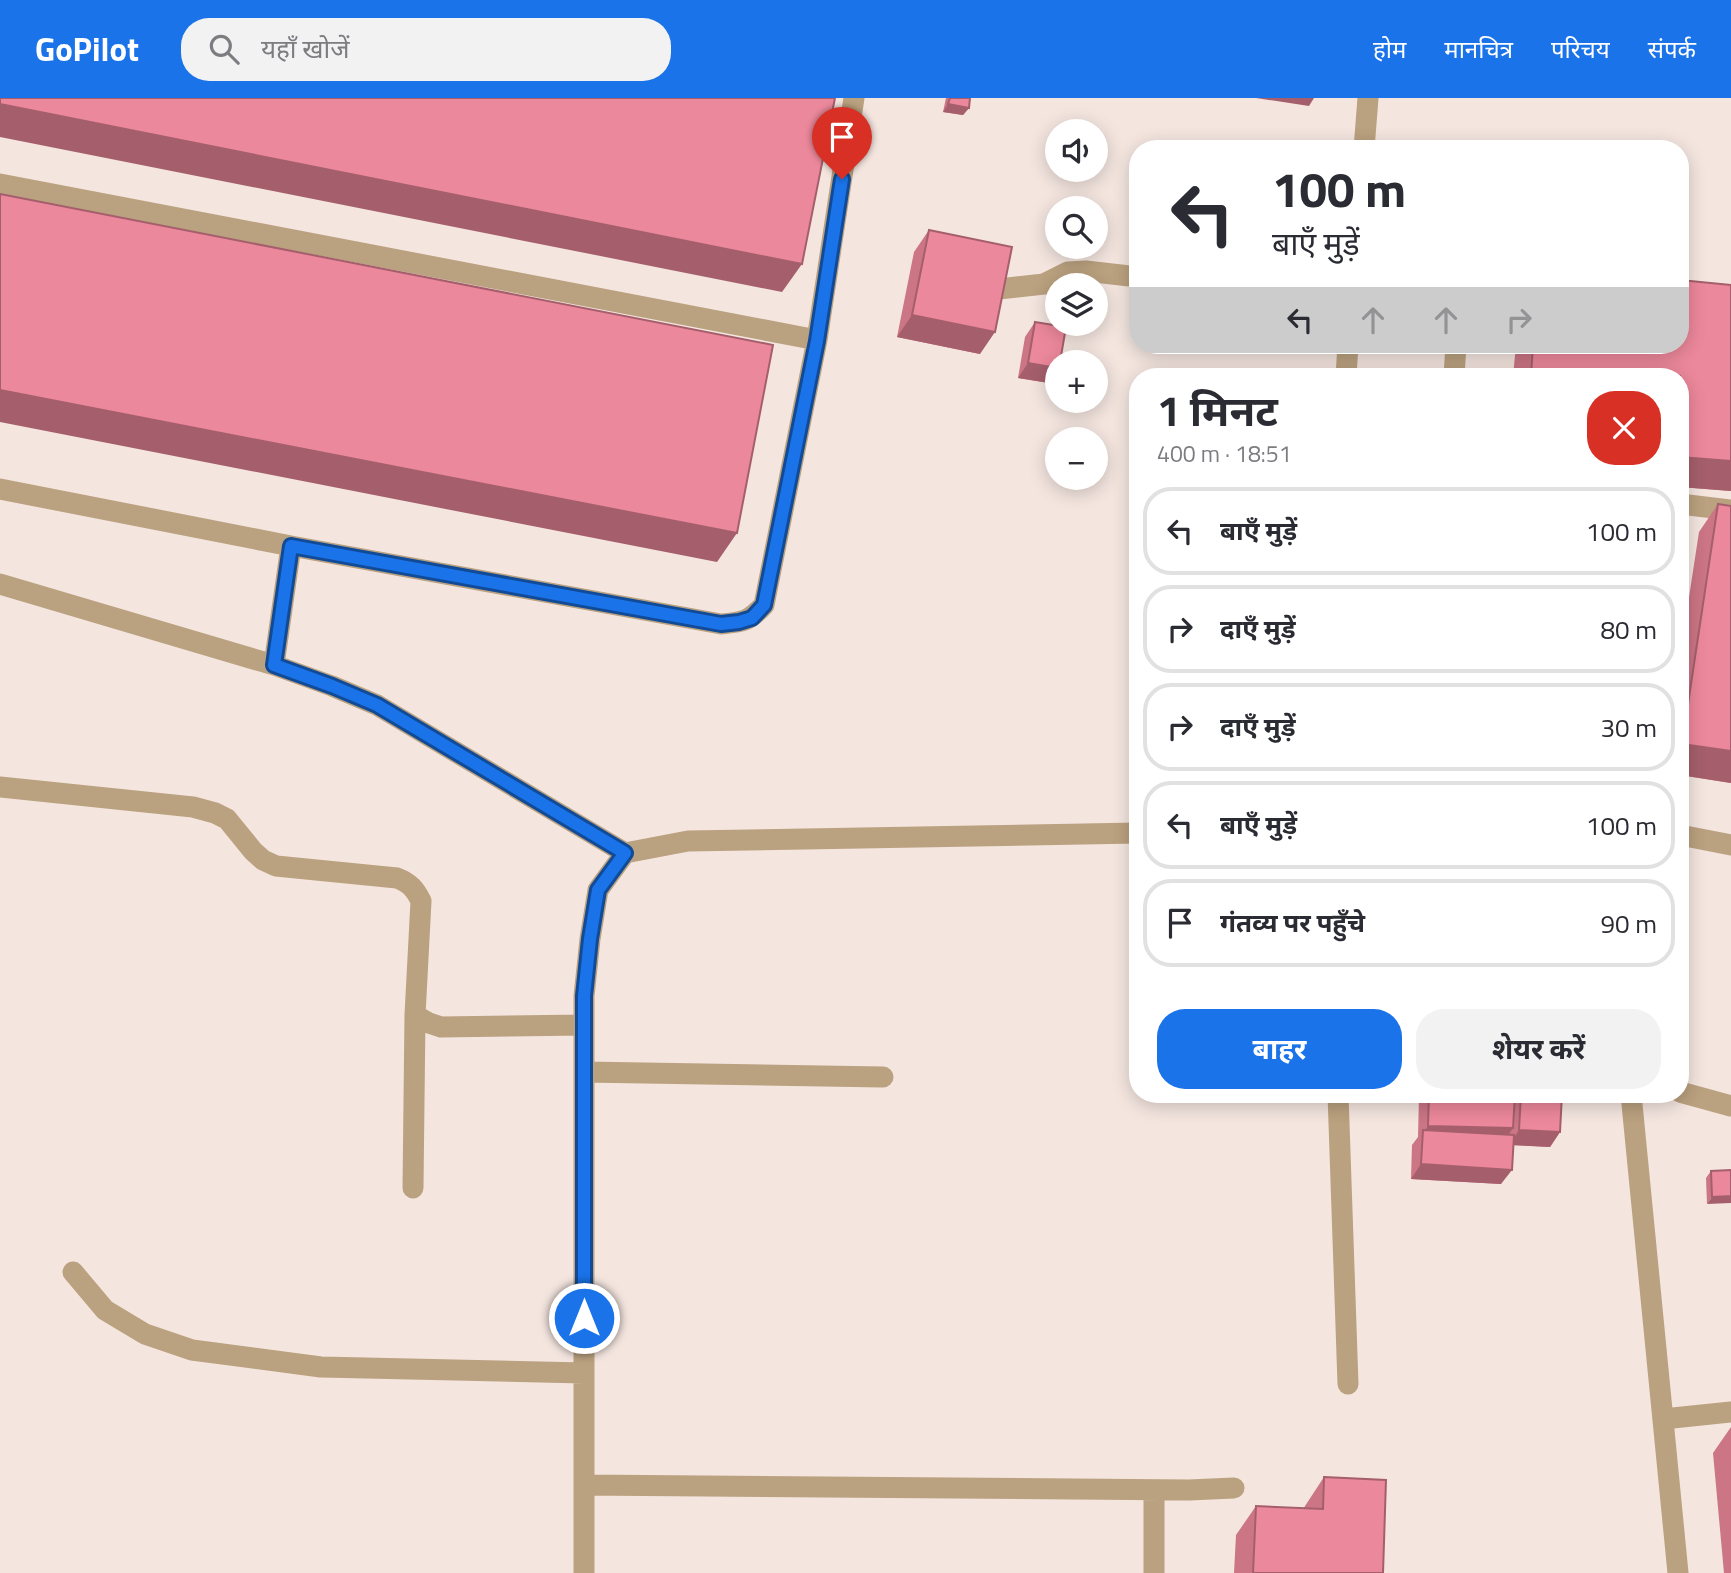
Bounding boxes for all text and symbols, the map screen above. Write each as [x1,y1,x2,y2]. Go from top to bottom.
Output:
search box [181,18,671,81]
text: GoPilot [35,24,139,74]
text: यहाँ खोजें [261,29,350,68]
icon: search [205,30,243,68]
text: होम [1373,31,1406,67]
text: मानचित्र [1444,31,1513,67]
text: परिचय [1551,31,1610,67]
text: संपर्क [1648,31,1696,67]
pin [812,107,872,179]
icon: arrive [823,118,861,156]
map controls [1045,119,1108,490]
button: sound [1045,119,1108,182]
text: 100 m [1272,151,1406,226]
icon: left [1157,168,1248,259]
button: search [1045,196,1108,259]
text: बाएँ मुड़ें [1272,219,1360,267]
button: layers [1045,273,1108,336]
icon: left [1281,301,1319,339]
icon: ahead [1354,301,1392,339]
icon: ahead [1427,301,1465,339]
icon: right [1500,301,1538,339]
button: + [1045,350,1108,413]
text: 1 मिनट [1157,378,1278,442]
button: close [1587,391,1661,465]
button: − [1045,427,1108,490]
text: 400 m · 18:51 [1157,436,1292,471]
text: बाएँ मुड़ें [1220,511,1297,550]
icon: left [1161,512,1199,550]
text: 100 m [1586,512,1657,551]
text: दाएँ मुड़ें [1220,609,1296,648]
icon: right [1161,610,1199,648]
text: 80 m [1600,610,1657,649]
text: दाएँ मुड़ें [1220,707,1296,746]
icon: right [1161,708,1199,746]
text: 30 m [1600,708,1657,747]
text: बाएँ मुड़ें [1220,805,1297,844]
icon: left [1161,806,1199,844]
text: 100 m [1586,806,1657,845]
text: गंतव्य पर पहुँचे [1220,903,1365,942]
icon: arrive [1161,904,1199,942]
text: 90 m [1600,904,1657,943]
button: बाहर [1157,1009,1402,1089]
button: शेयर करें [1416,1009,1661,1089]
position arrow [547,1281,621,1355]

